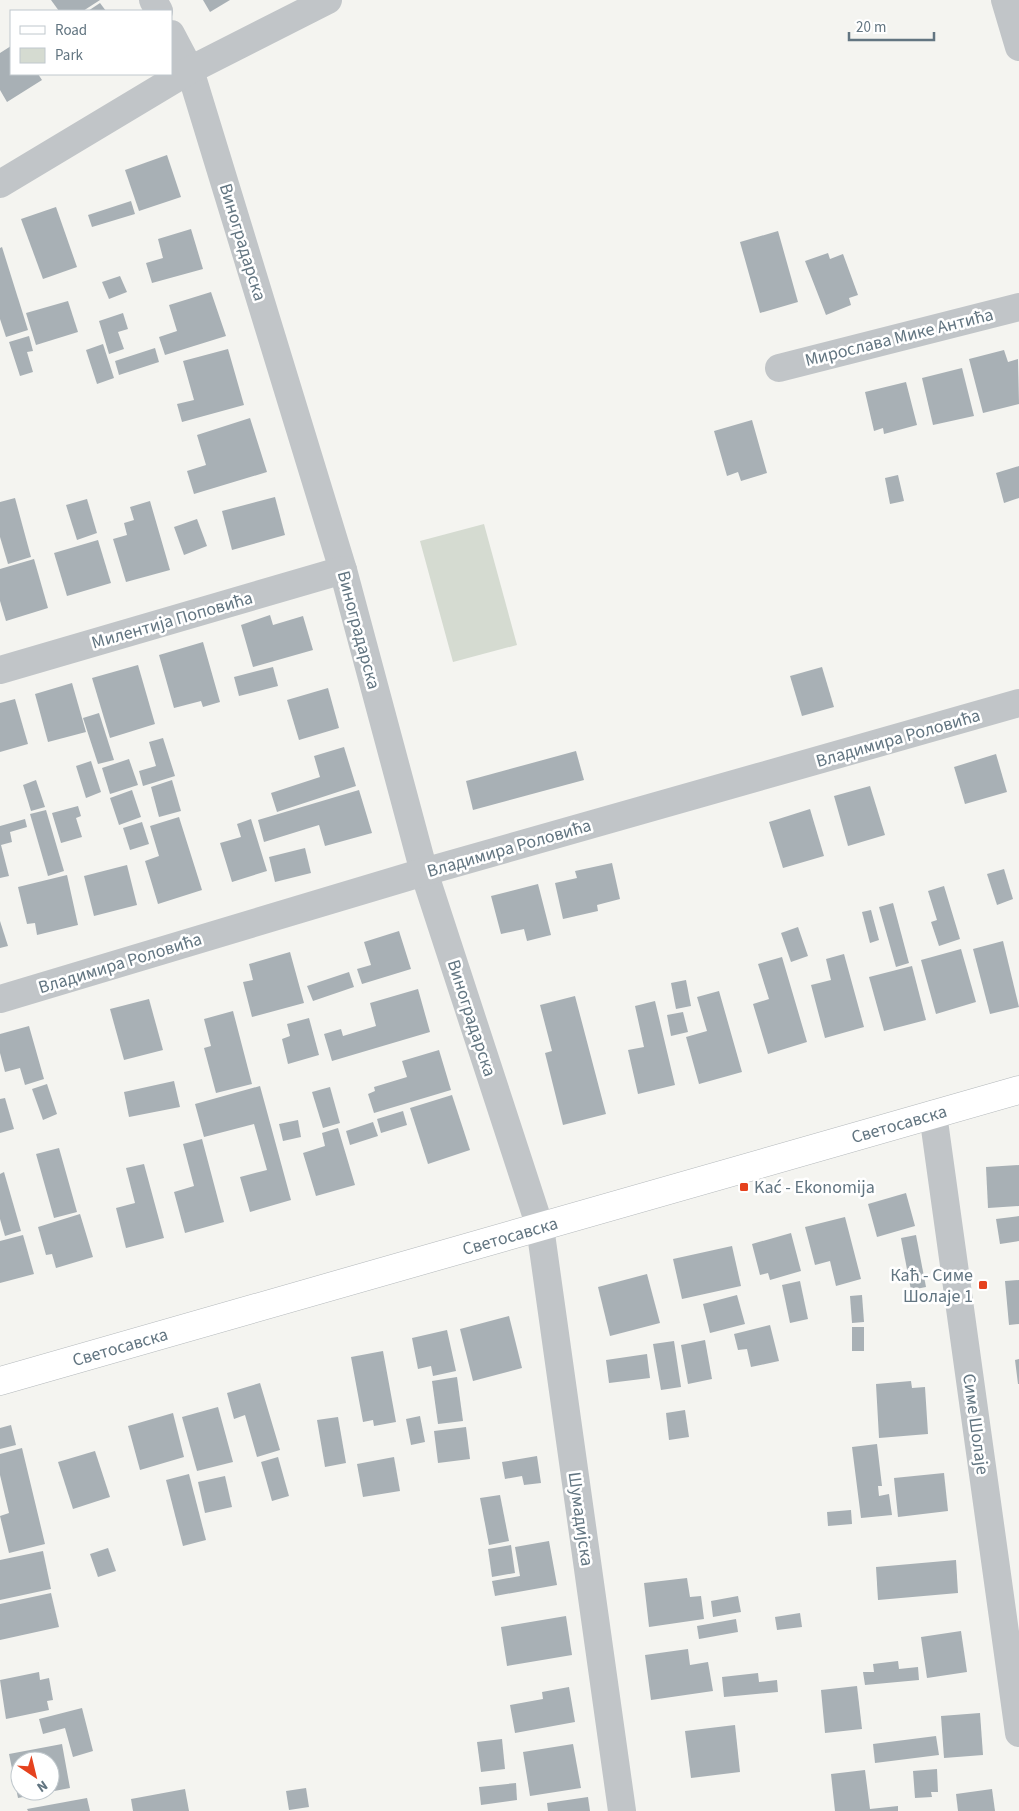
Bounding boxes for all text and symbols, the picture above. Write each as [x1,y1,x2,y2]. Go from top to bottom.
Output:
legend [10,10,172,75]
scale bar [849,10,934,42]
text: 20 m [856,17,886,38]
text: Road [55,20,87,41]
text: Park [55,45,84,66]
street label: Виноградарска [213,180,272,304]
street label: Мирослава Мике Антића [802,302,996,373]
street label: Виноградарска [331,568,386,692]
street label: Милентија Поповића [89,586,256,655]
street label: Владимира Роловића [813,703,983,774]
street label: Владимира Роловића [424,813,594,884]
street label: Владимира Роловића [35,927,205,1000]
street label: Виноградарска [441,956,502,1080]
street label: Светосавска [848,1099,950,1150]
place label: Kać - Ekonomija [754,1175,875,1200]
marker: Kać - Ekonomija [738,1181,750,1193]
street label: Светосавска [459,1211,561,1262]
place label: Каћ - Симе Шолаје 1 [890,1263,973,1309]
marker: Каћ - Симе Шолаје 1 [977,1279,989,1291]
street label: Светосавска [69,1322,171,1373]
street label: Симе Шолаје [956,1372,995,1476]
street label: Шумадијска [562,1470,599,1568]
north arrow [10,1751,60,1801]
text: N [32,1775,51,1797]

